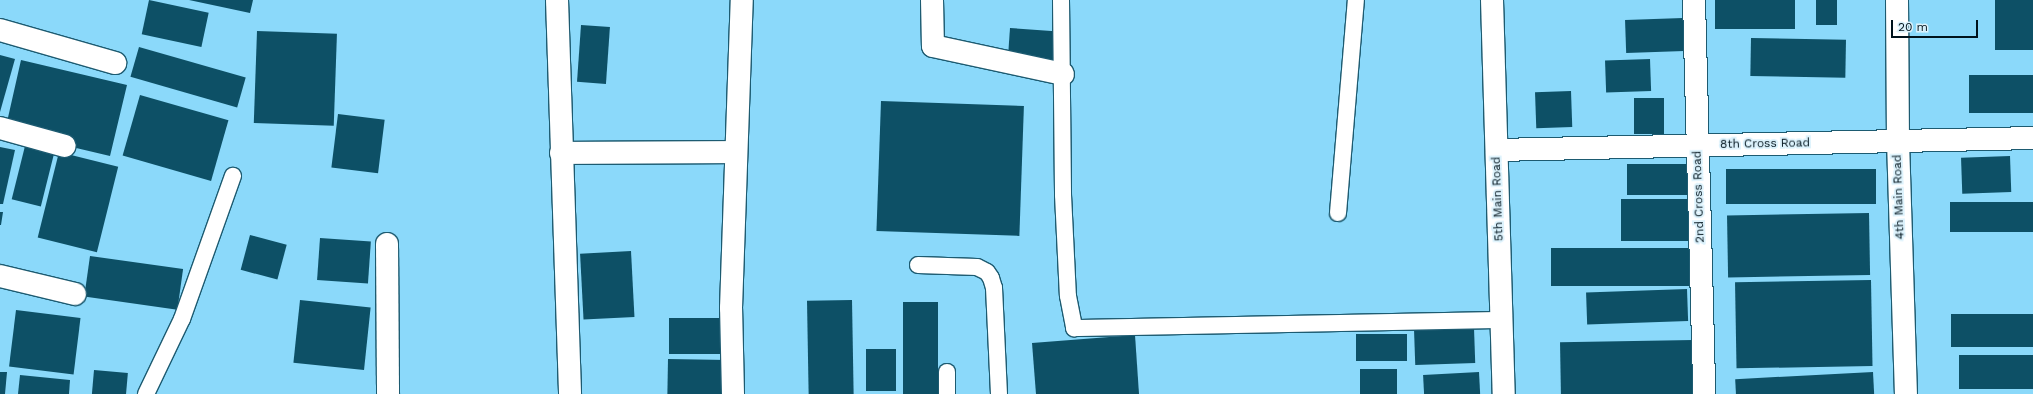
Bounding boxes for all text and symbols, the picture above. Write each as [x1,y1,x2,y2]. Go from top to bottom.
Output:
scale bar [1893,12,1980,38]
text: 20 m [1898,20,1928,34]
street label: 8th Cross Road [1720,136,1810,152]
street label: 2nd Cross Road [1690,151,1708,243]
street label: 4th Main Road [1890,154,1908,240]
street label: 5th Main Road [1489,157,1507,241]

